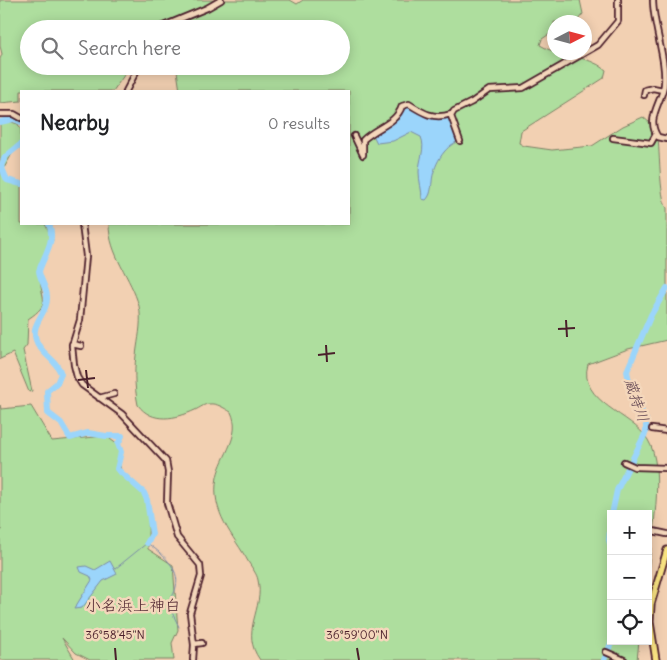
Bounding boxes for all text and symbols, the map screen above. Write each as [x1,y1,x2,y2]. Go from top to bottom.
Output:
north arrow [547,15,592,60]
search box [20,20,350,75]
icon: search [38,34,66,62]
text: Search here [78,36,181,60]
text: Nearby [40,109,110,136]
text: 0 results [268,113,330,133]
water label: 蔵持川 [621,376,653,424]
map controls [607,510,652,645]
button: + [607,510,652,555]
button: − [607,555,652,600]
district label: 小名浜上神白 [85,595,181,615]
button: locate [607,600,652,645]
text: 36°58'45"N [85,627,145,642]
text: 36°59'00"N [326,627,388,642]

